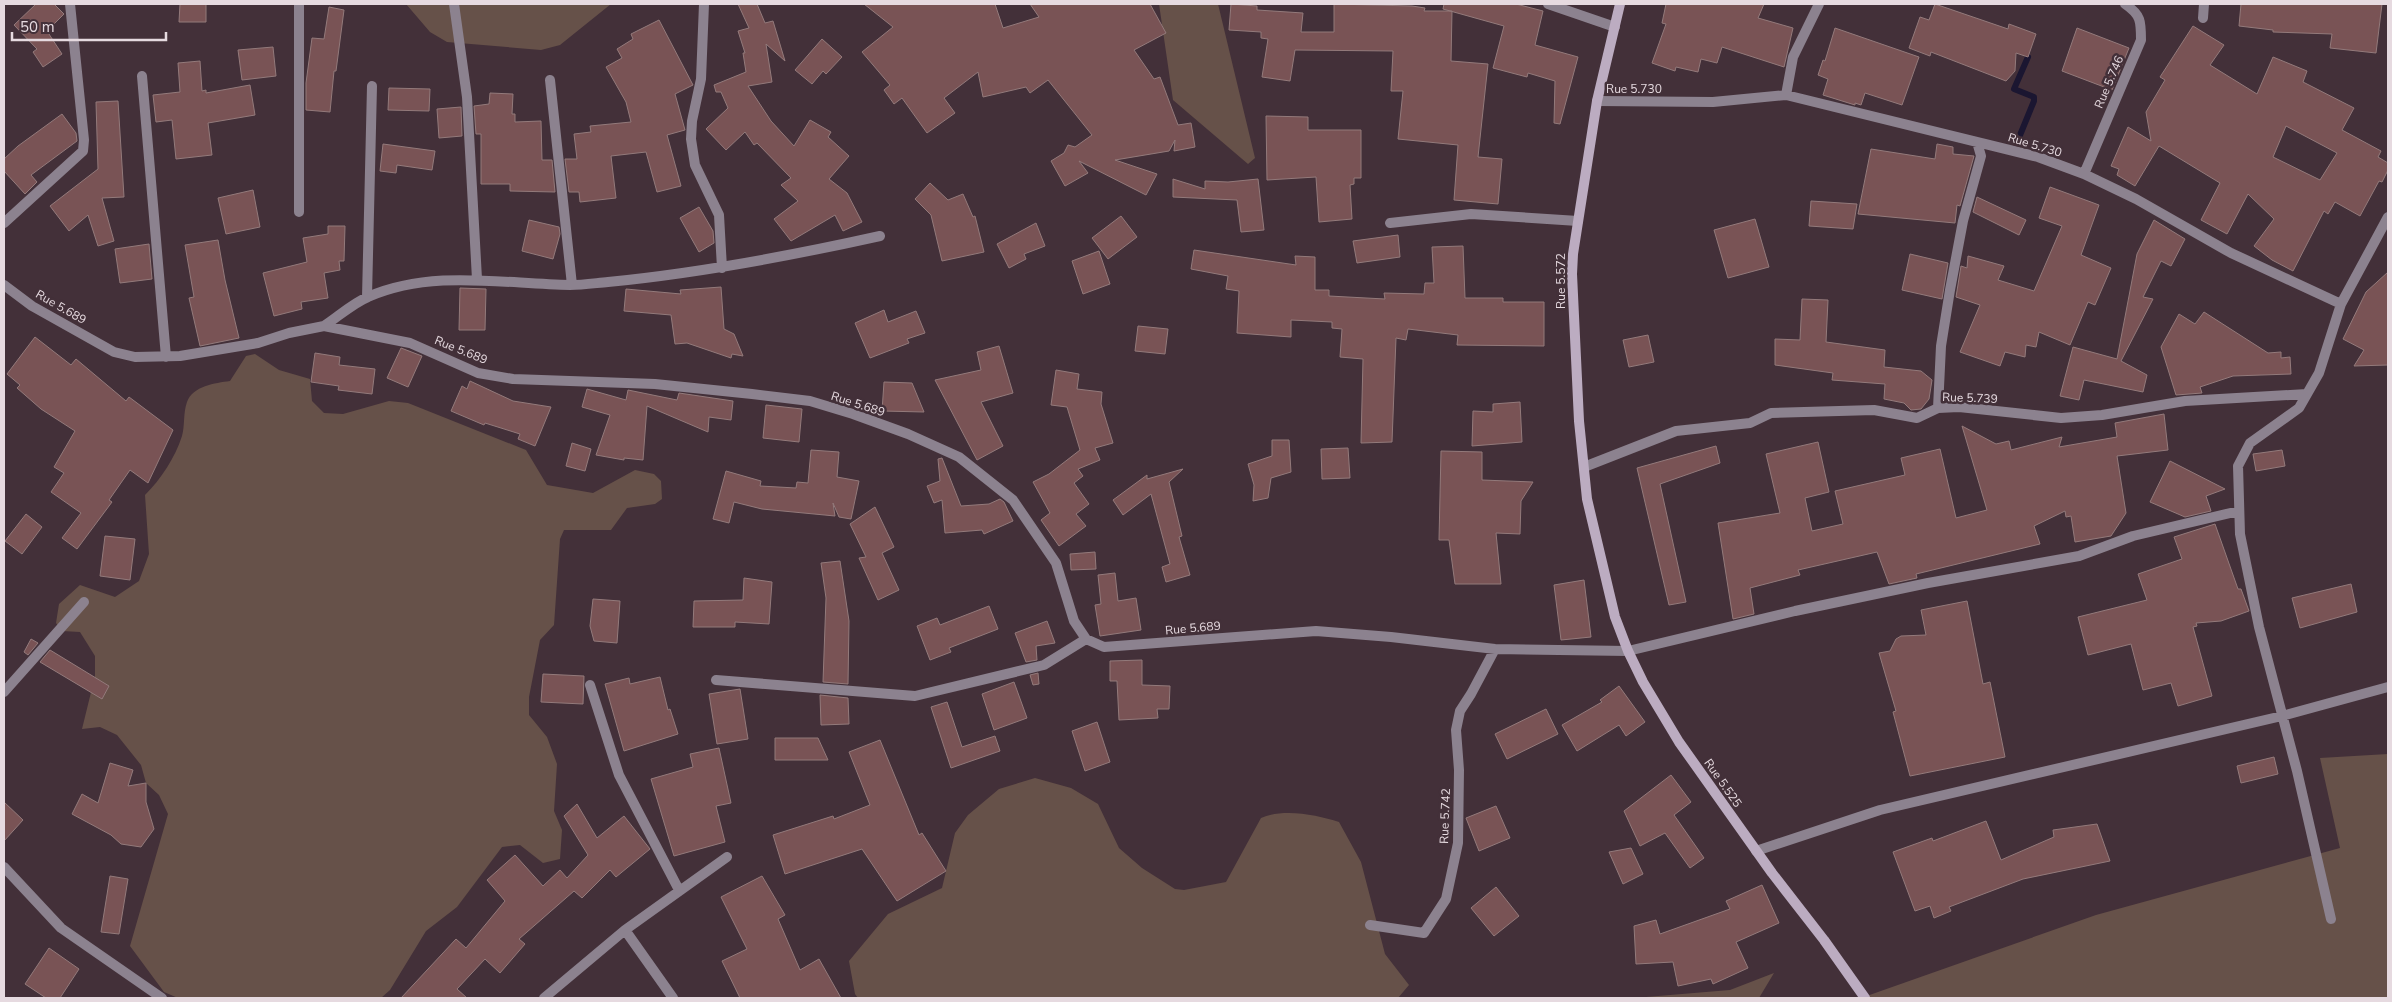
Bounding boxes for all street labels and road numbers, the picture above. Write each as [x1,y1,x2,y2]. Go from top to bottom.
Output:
street label: Rue 5.746 [2091,53,2127,111]
street label: Rue 5.730 [1606,81,1662,97]
street label: Rue 5.730 [2006,129,2064,161]
street label: Rue 5.572 [1553,253,1569,309]
street label: Rue 5.689 [33,286,89,328]
street label: Rue 5.689 [432,332,490,368]
street label: Rue 5.689 [829,388,887,420]
street label: Rue 5.739 [1942,389,1998,407]
street label: Rue 5.689 [1165,618,1221,638]
street label: Rue 5.525 [1700,756,1746,810]
street label: Rue 5.742 [1436,788,1454,844]

